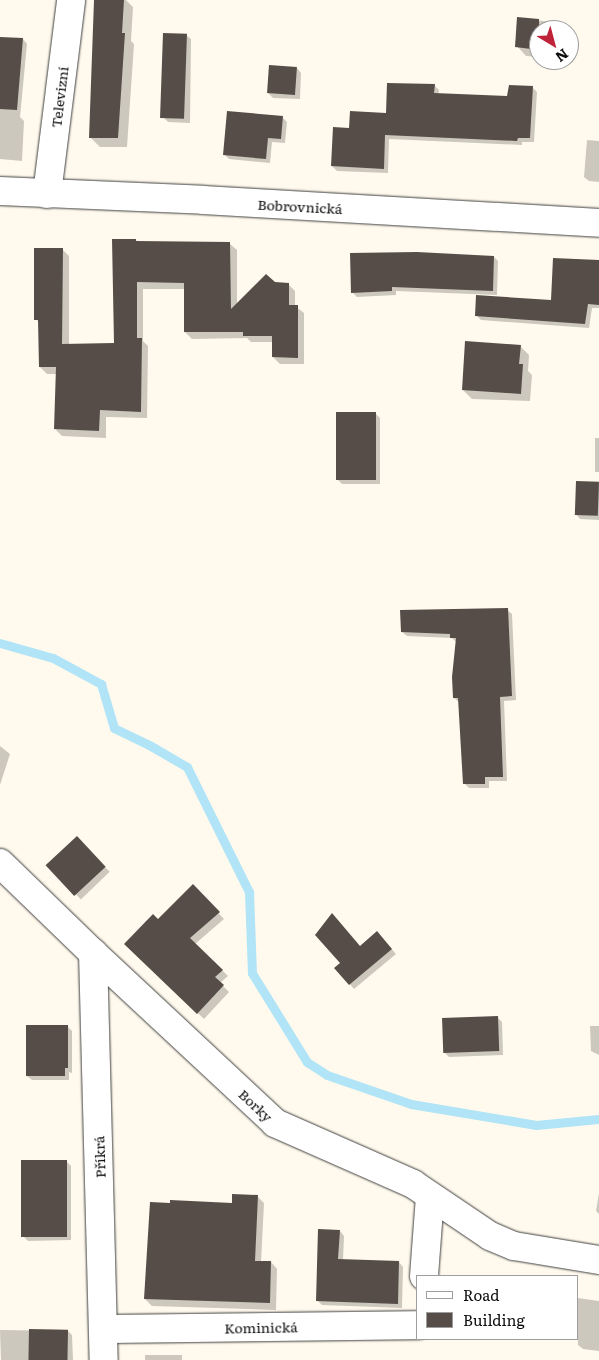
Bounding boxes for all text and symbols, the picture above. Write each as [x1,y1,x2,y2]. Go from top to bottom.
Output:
north arrow [529,20,579,70]
text: N [552,45,573,68]
street label: Televizní [47,65,71,129]
street label: Bobrovnická [257,195,343,217]
street label: Borky [236,1085,276,1125]
street label: Příkrá [90,1136,108,1178]
legend [416,1275,579,1340]
text: Road [463,1283,499,1306]
text: Building [463,1308,525,1331]
street label: Kominická [224,1318,298,1336]

